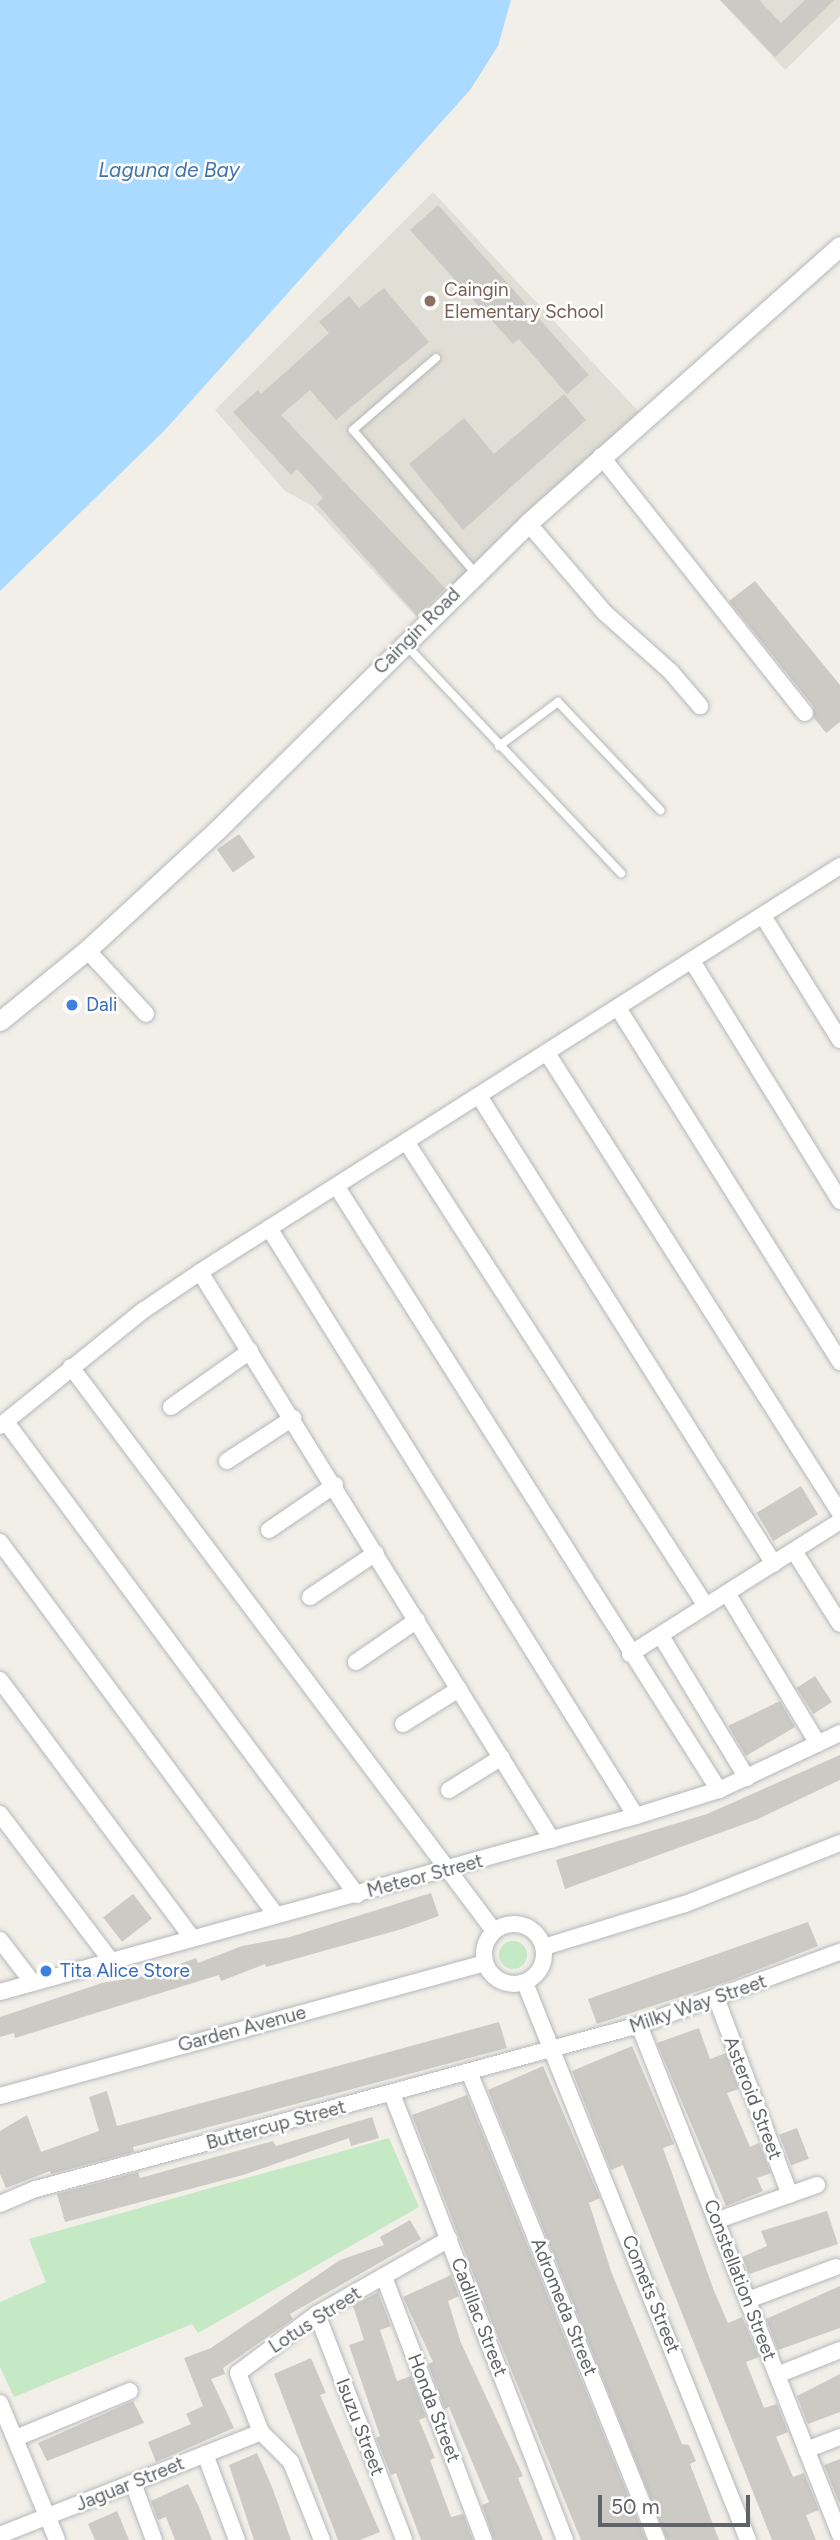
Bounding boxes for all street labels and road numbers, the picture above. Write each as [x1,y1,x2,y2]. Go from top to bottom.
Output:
street label: Caingin Road [369,583,465,679]
street label: Meteor Street [364,1850,486,1902]
street label: Milky Way Street [626,1970,770,2038]
street label: Garden Avenue [175,2001,309,2057]
street label: Asteroid Street [719,2033,787,2163]
street label: Buttercup Street [204,2095,348,2155]
street label: Constellation Street [699,2196,781,2364]
street label: Comets Street [617,2232,685,2356]
street label: Adromeda Street [526,2235,602,2379]
street label: Cadillac Street [446,2254,512,2380]
street label: Lotus Street [265,2282,365,2358]
street label: Honda Street [403,2350,465,2466]
street label: Isuzu Street [331,2375,389,2479]
street label: Jaguar Street [72,2452,188,2516]

